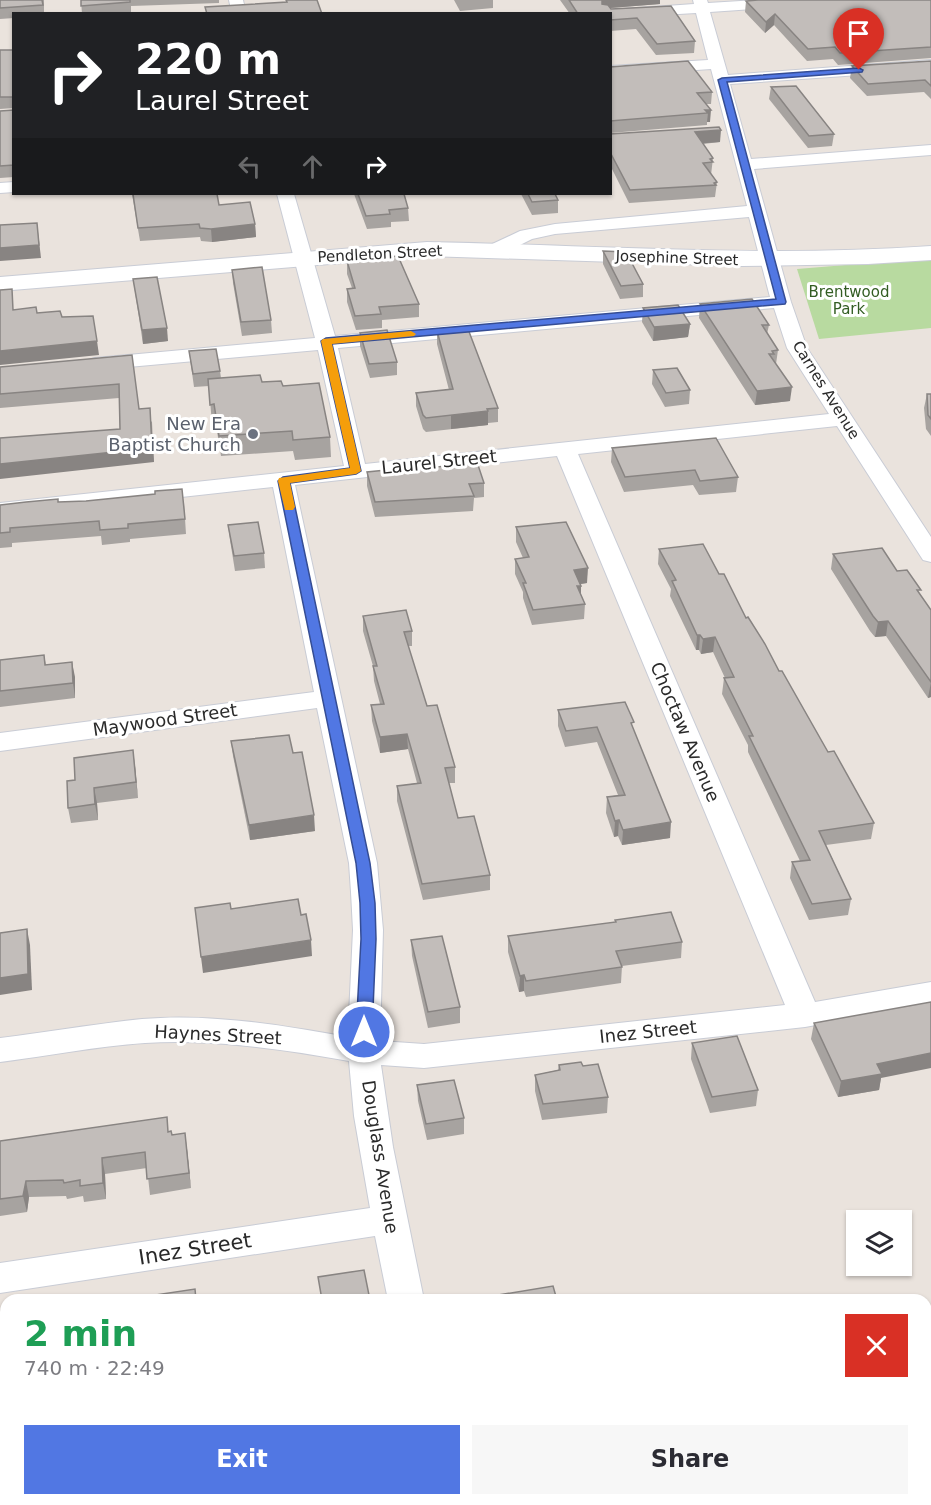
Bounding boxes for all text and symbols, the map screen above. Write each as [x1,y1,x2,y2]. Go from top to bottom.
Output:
pin [833,8,884,70]
icon: arrive [842,17,875,50]
text: 220 m [135,35,281,84]
icon: right [36,36,114,114]
text: Laurel Street [135,85,309,116]
icon: left [233,150,266,183]
icon: ahead [296,150,329,183]
icon: right [359,150,392,183]
street label: Pendleton Street [317,242,443,266]
street label: Josephine Street [614,247,739,269]
park label: Brentwood Park [809,283,889,318]
street label: Carnes Avenue [789,337,863,443]
place label: New Era Baptist Church [108,413,241,455]
marker: New Era Baptist Church [246,427,260,441]
street label: Laurel Street [380,445,498,478]
street label: Choctaw Avenue [646,659,724,805]
street label: Maywood Street [91,699,239,740]
position arrow [332,1000,396,1064]
street label: Inez Street [598,1016,698,1047]
street label: Haynes Street [154,1021,282,1048]
street label: Douglass Avenue [358,1079,403,1235]
map controls [846,1210,912,1276]
button: layers [846,1210,912,1276]
street label: Inez Street [137,1228,253,1270]
text: 2 min [24,1313,137,1354]
button: close [845,1314,908,1377]
text: 740 m · 22:49 [24,1356,165,1380]
button: Exit [24,1425,460,1494]
button: Share [472,1425,908,1494]

